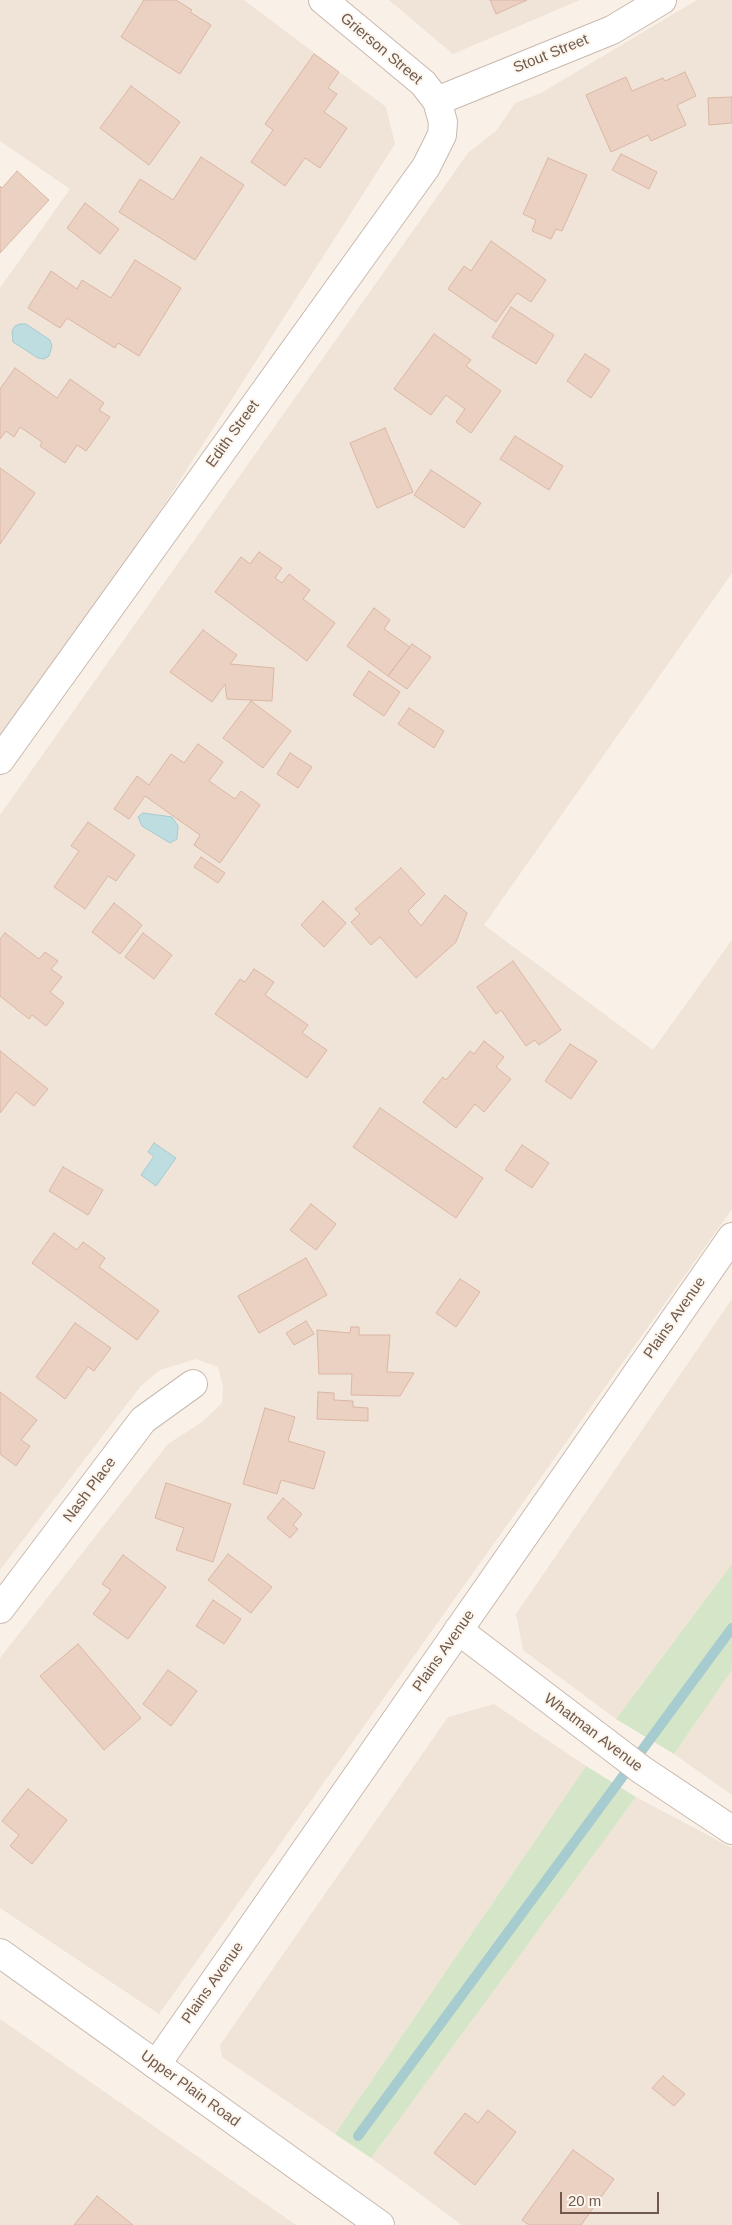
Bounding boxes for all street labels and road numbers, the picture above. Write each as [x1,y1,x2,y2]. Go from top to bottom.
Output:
street label: Grierson Street [336,9,426,89]
street label: Stout Street [511,31,591,77]
street label: Edith Street [203,397,263,471]
street label: Plains Avenue [640,1274,710,1362]
street label: Nash Place [60,1454,120,1526]
street label: Plains Avenue [409,1607,479,1695]
street label: Whatman Avenue [540,1690,646,1776]
street label: Plains Avenue [178,1939,248,2027]
street label: Upper Plain Road [137,2047,243,2131]

